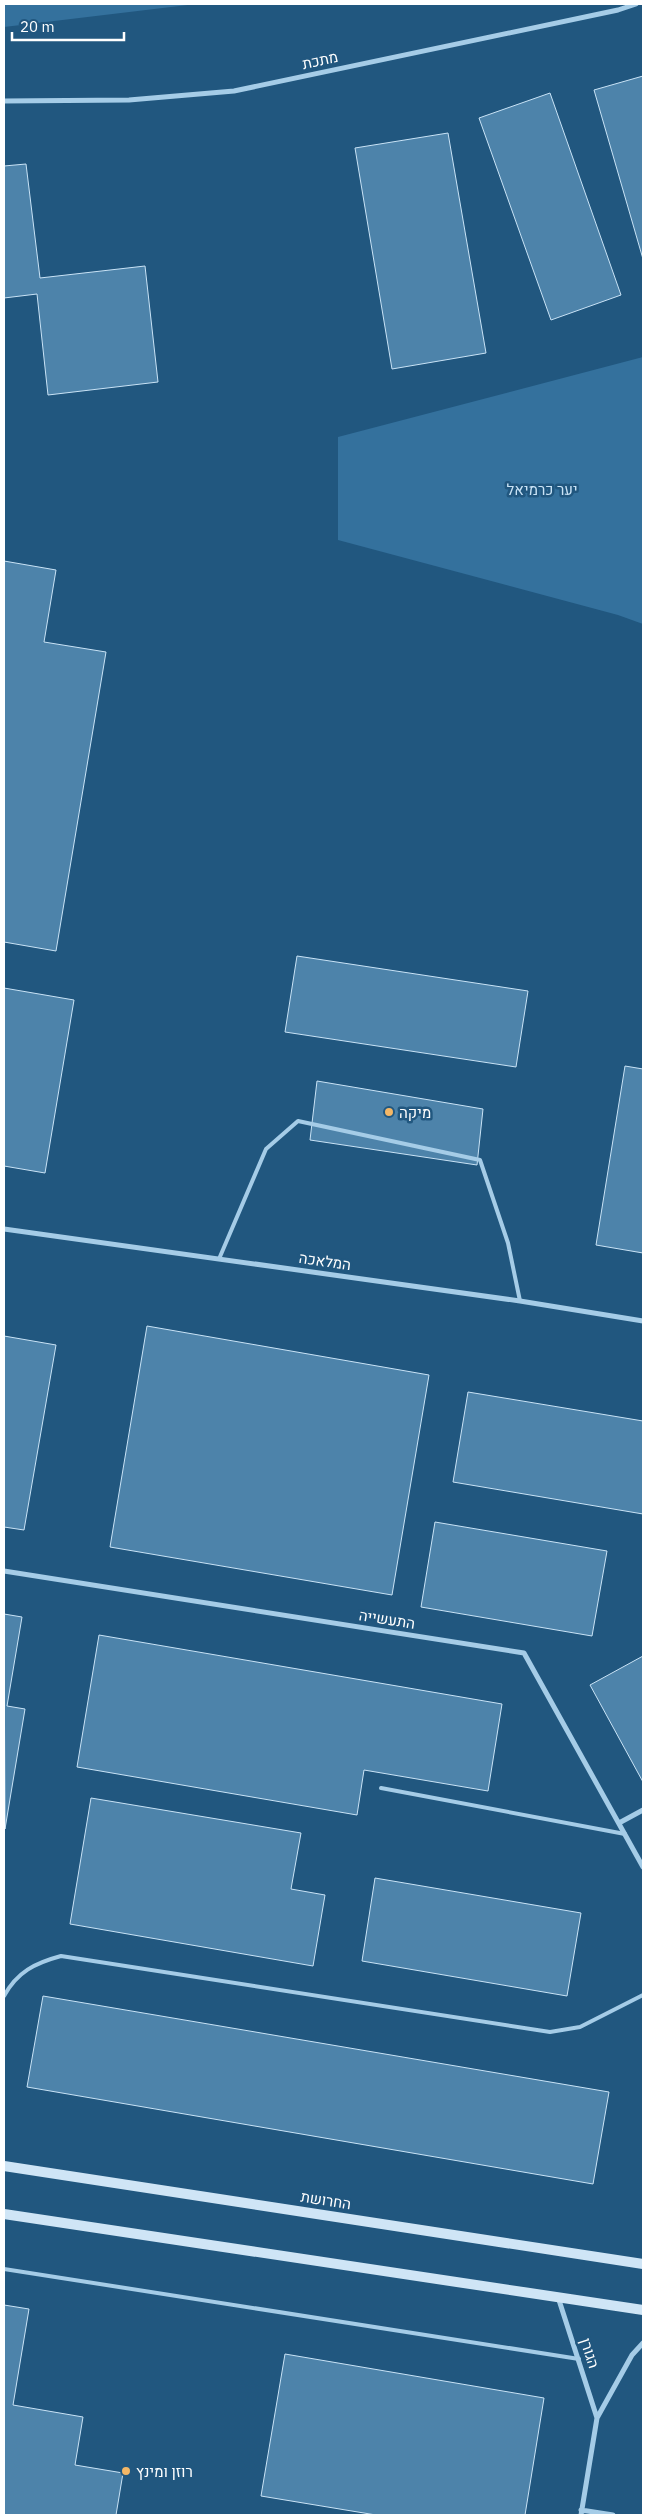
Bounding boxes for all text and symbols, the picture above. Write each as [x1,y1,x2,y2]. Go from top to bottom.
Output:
scale bar [12,10,125,42]
text: 20 m [20,17,55,36]
street label: מתכת [300,47,340,73]
park label: יער כרמיאל [507,480,577,499]
place label: מיקה [399,1103,431,1122]
marker: מיקה [383,1106,395,1118]
street label: המלאכה [298,1248,352,1274]
street label: התעשייה [358,1605,416,1633]
street label: החרושת [299,2187,353,2213]
street label: הגורן [576,2335,604,2371]
place label: רוזן ומינץ [136,2462,193,2481]
marker: רוזן ומינץ [120,2465,132,2477]

